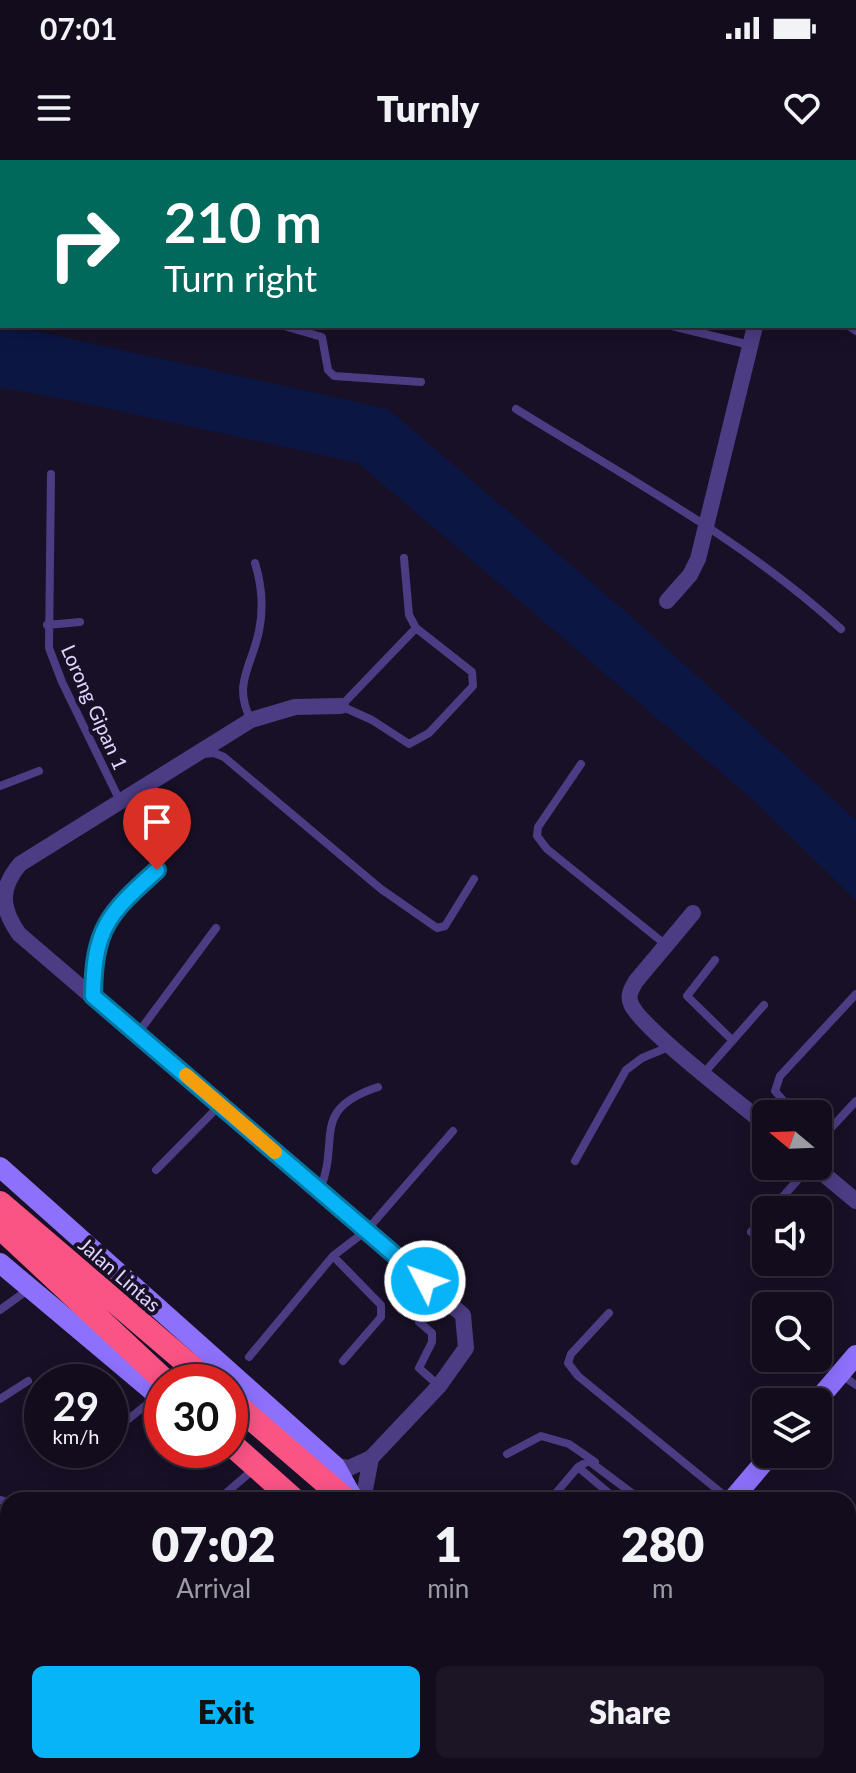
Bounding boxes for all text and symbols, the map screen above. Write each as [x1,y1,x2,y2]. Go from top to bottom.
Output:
text: 07:01 [40,10,117,46]
icon: menu [32,86,76,130]
text: Turnly [377,86,479,130]
icon: heart [780,86,824,130]
text: 210 m [164,188,322,255]
icon: right [32,192,136,296]
text: Turn right [164,256,317,300]
street label: Lorong Gipan 1 [57,641,133,773]
pin [123,788,191,870]
icon: arrive [135,800,179,844]
north arrow [752,1100,832,1180]
map controls [752,1100,832,1468]
button: sound [752,1196,832,1276]
street label: Jalan Lintas [74,1232,166,1316]
position arrow [383,1239,467,1323]
button: search [752,1292,832,1372]
speed limit sign: 30 [144,1364,248,1468]
text: 29 [53,1382,99,1430]
button: layers [752,1388,832,1468]
text: km/h [53,1424,99,1448]
text: 07:02 [152,1515,276,1572]
text: 1 [434,1515,462,1572]
text: 280 [621,1515,704,1572]
text: Arrival [176,1572,251,1604]
text: min [427,1572,469,1604]
text: m [652,1572,673,1604]
button: Exit [32,1666,420,1758]
button: Share [436,1666,824,1758]

